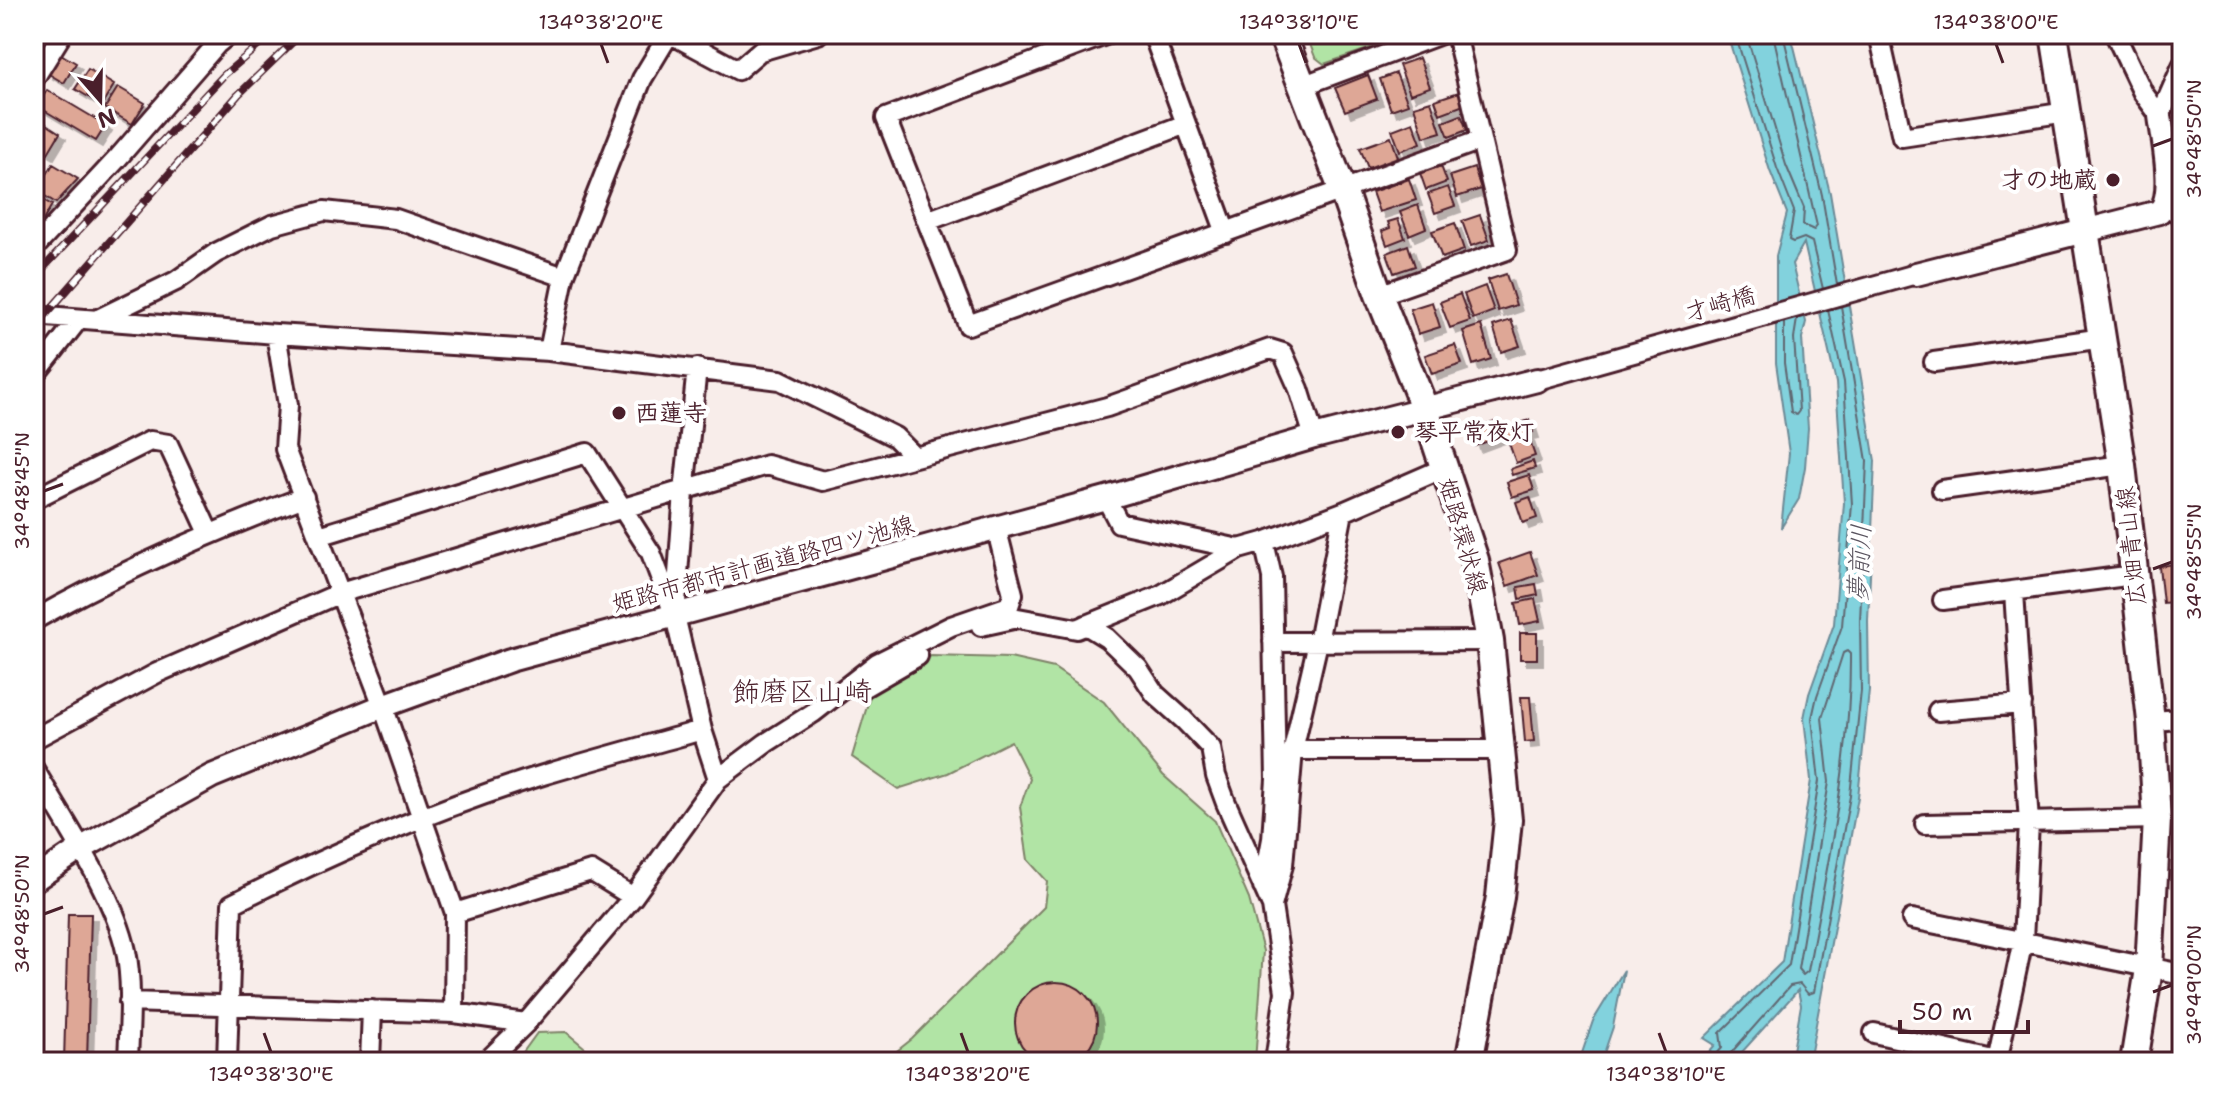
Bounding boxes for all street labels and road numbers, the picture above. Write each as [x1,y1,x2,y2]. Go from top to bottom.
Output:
street label: 才崎橋 [1681,279,1759,329]
street label: 姫路環状線 [1431,474,1495,598]
street label: 広畑青山線 [2109,485,2153,607]
street label: 姫路市都市計画道路四ツ池線 [608,508,918,620]

